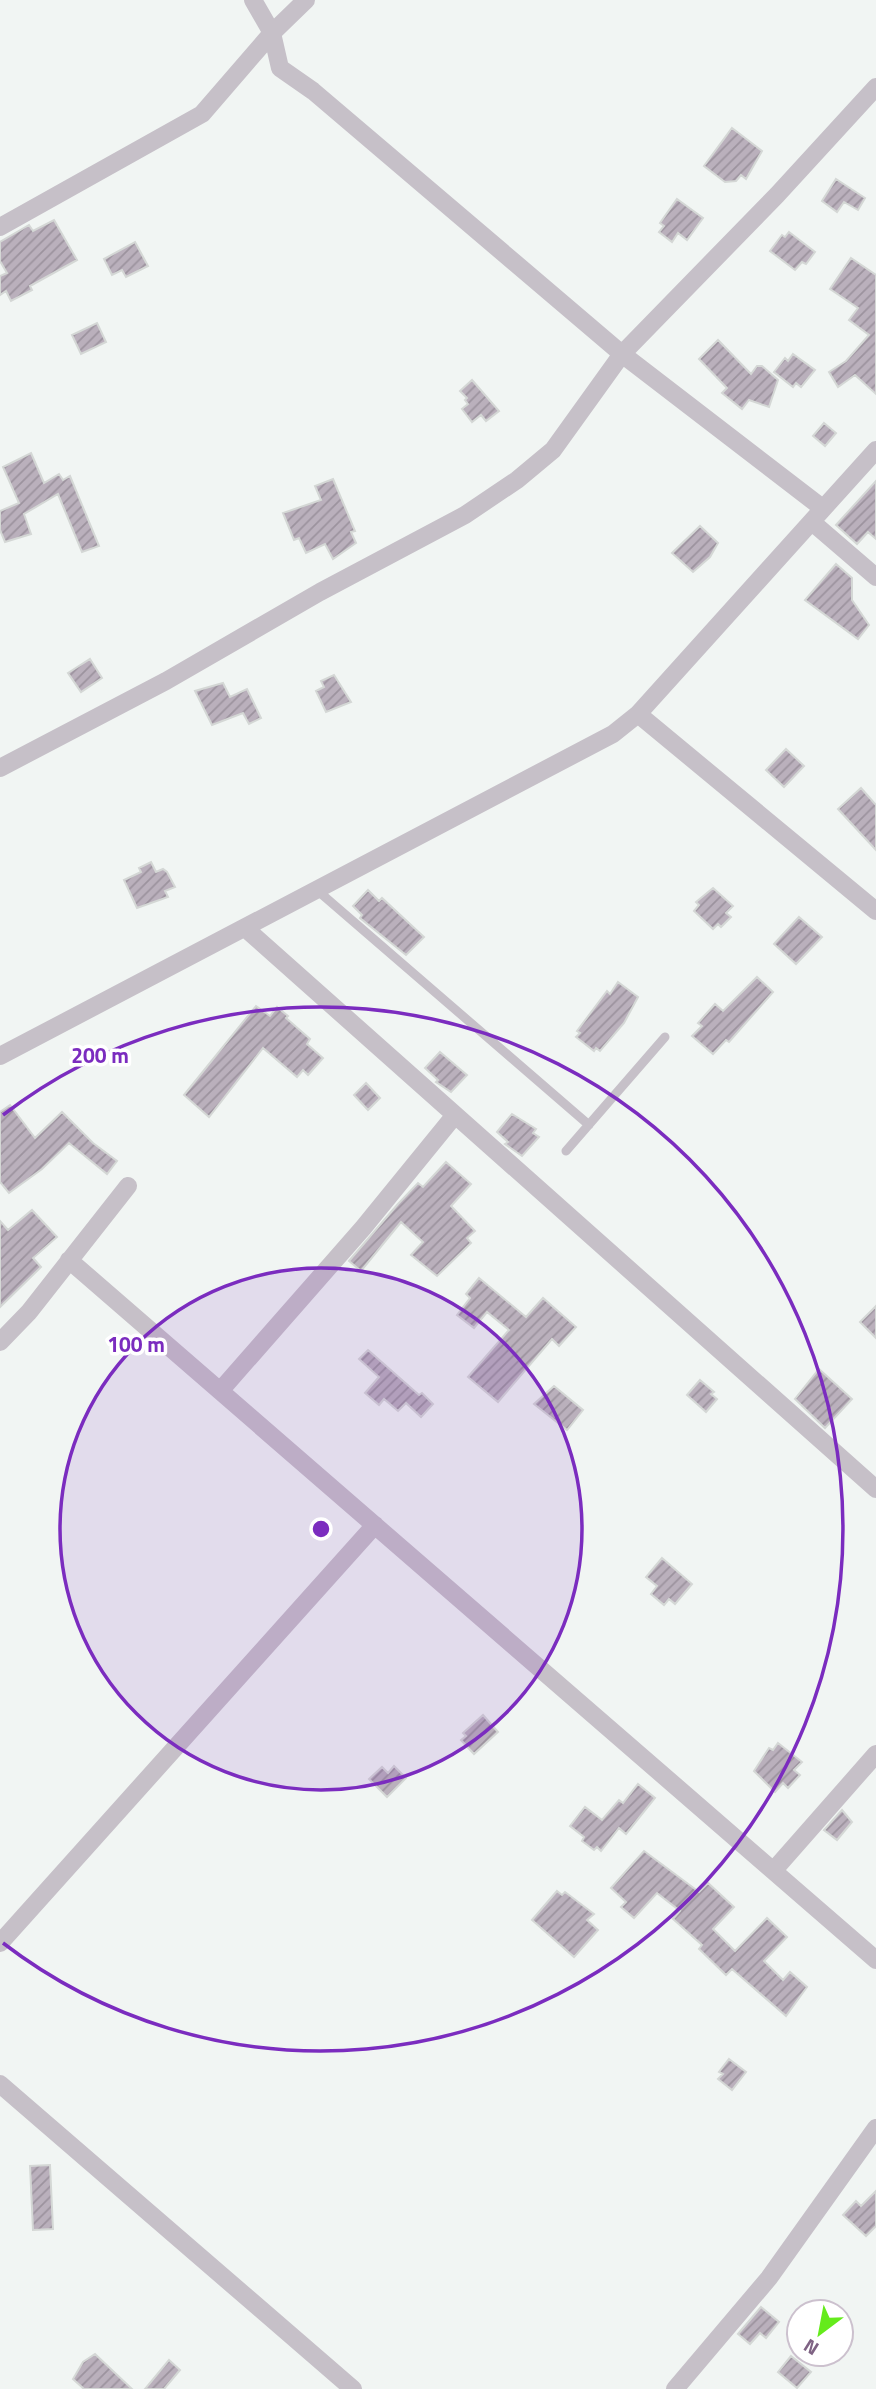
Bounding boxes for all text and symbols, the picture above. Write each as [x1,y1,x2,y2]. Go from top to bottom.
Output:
text: 200 m [71,1039,129,1071]
text: 100 m [107,1328,165,1360]
centre of rings [309,1517,333,1541]
north arrow [785,2298,855,2368]
text: N [797,2332,824,2364]

